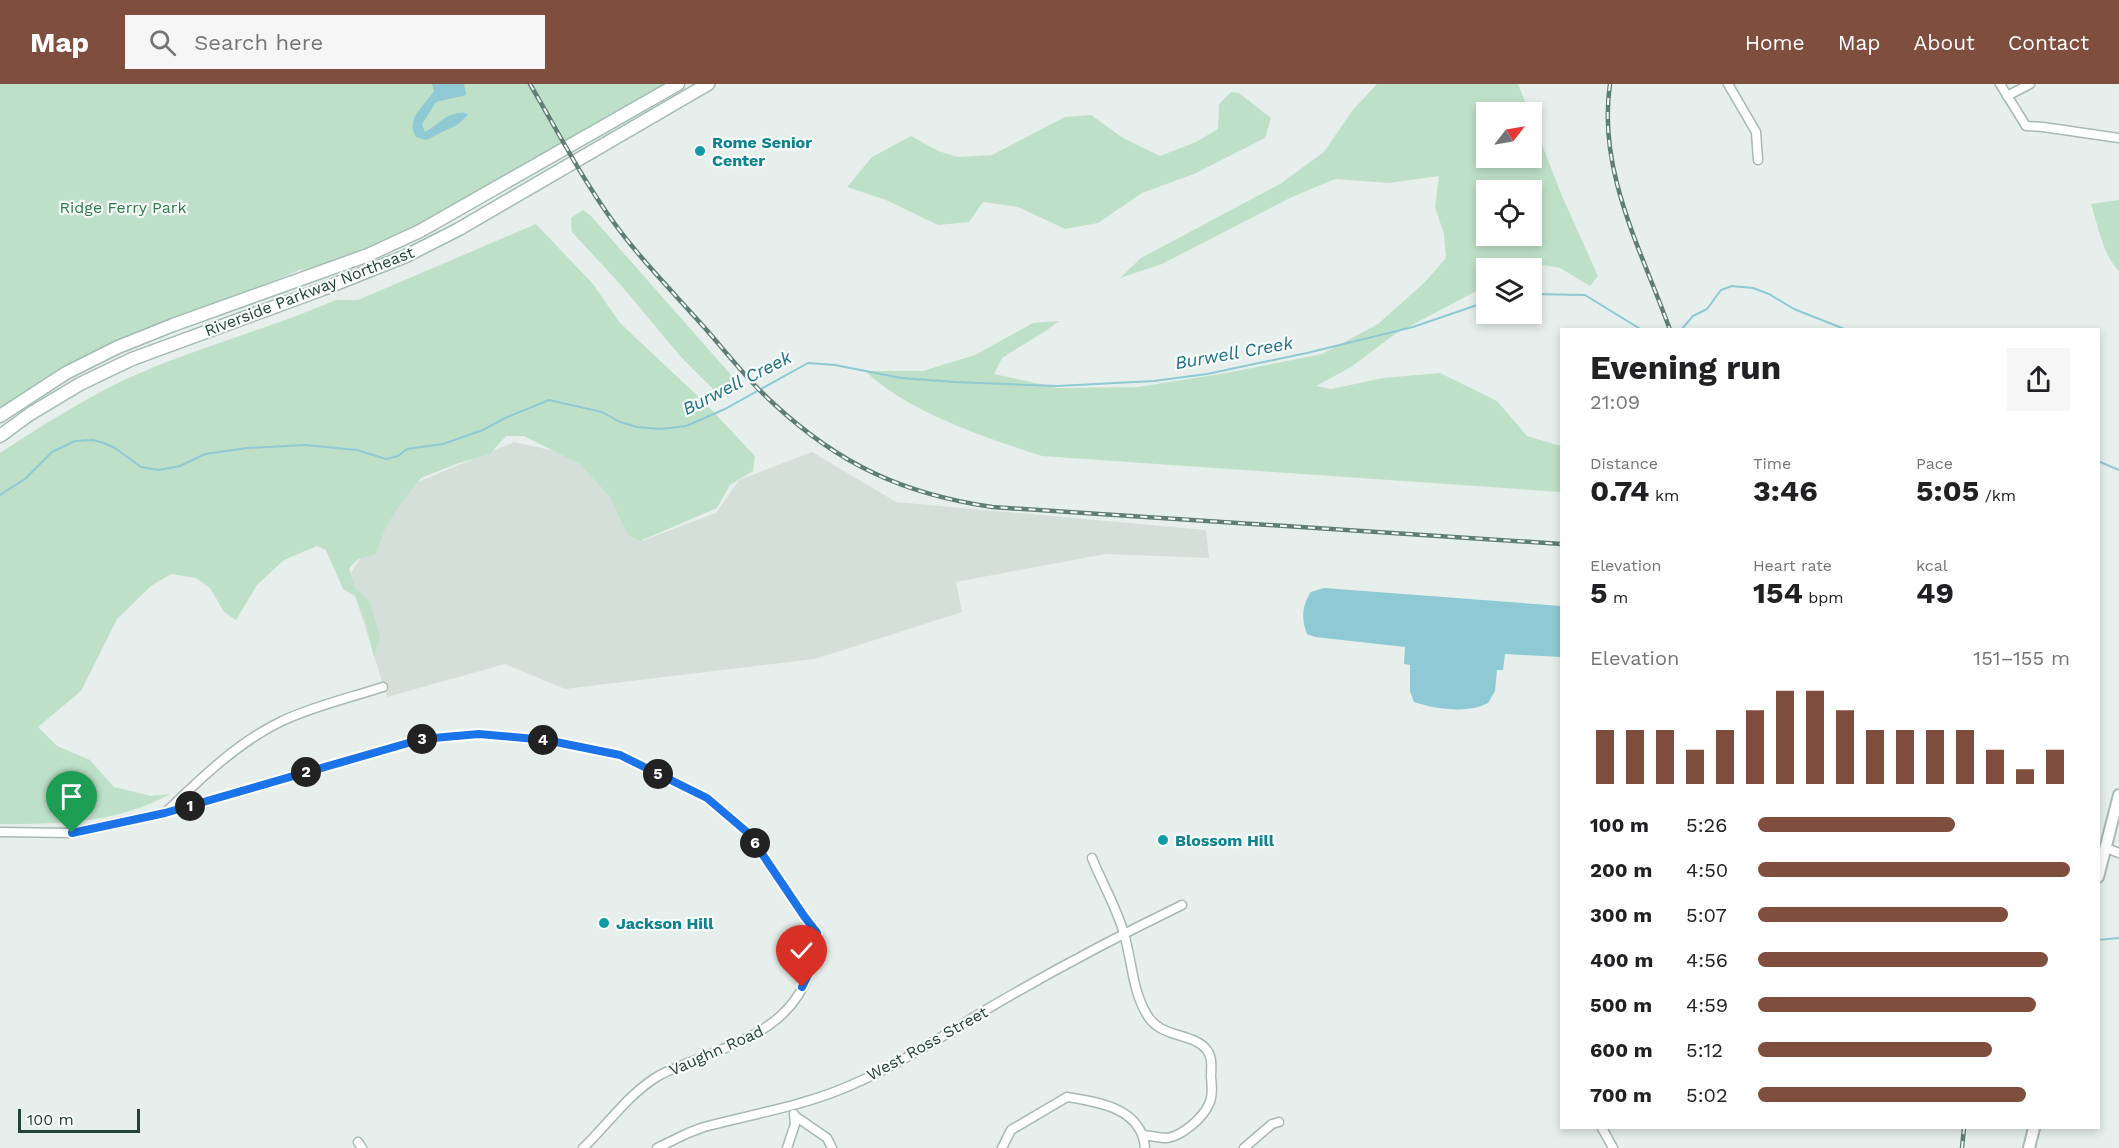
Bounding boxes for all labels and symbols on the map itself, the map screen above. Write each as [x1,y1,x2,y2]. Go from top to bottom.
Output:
north arrow [1476,102,1542,168]
place label: Rome Senior Center [712,133,812,170]
marker: Rome Senior Center [693,144,707,158]
park label: Ridge Ferry Park [60,198,186,217]
street label: Riverside Parkway Northeast [202,243,417,340]
water label: Burwell Creek [1173,332,1296,373]
water label: Burwell Creek [679,346,796,419]
pin: 3 [407,724,437,754]
pin: 4 [528,725,558,755]
pin: 2 [291,757,321,787]
pin: 5 [643,759,673,789]
pin [46,771,97,833]
pin: 1 [175,791,205,821]
pin: 6 [740,828,770,858]
place label: Blossom Hill [1175,831,1275,850]
marker: Blossom Hill [1156,833,1170,847]
place label: Jackson Hill [616,914,714,933]
marker: Jackson Hill [597,916,611,930]
pin [776,925,827,987]
street label: West Ross Street [864,1002,991,1084]
street label: Vaughn Road [666,1021,766,1080]
scale bar [18,1106,140,1134]

